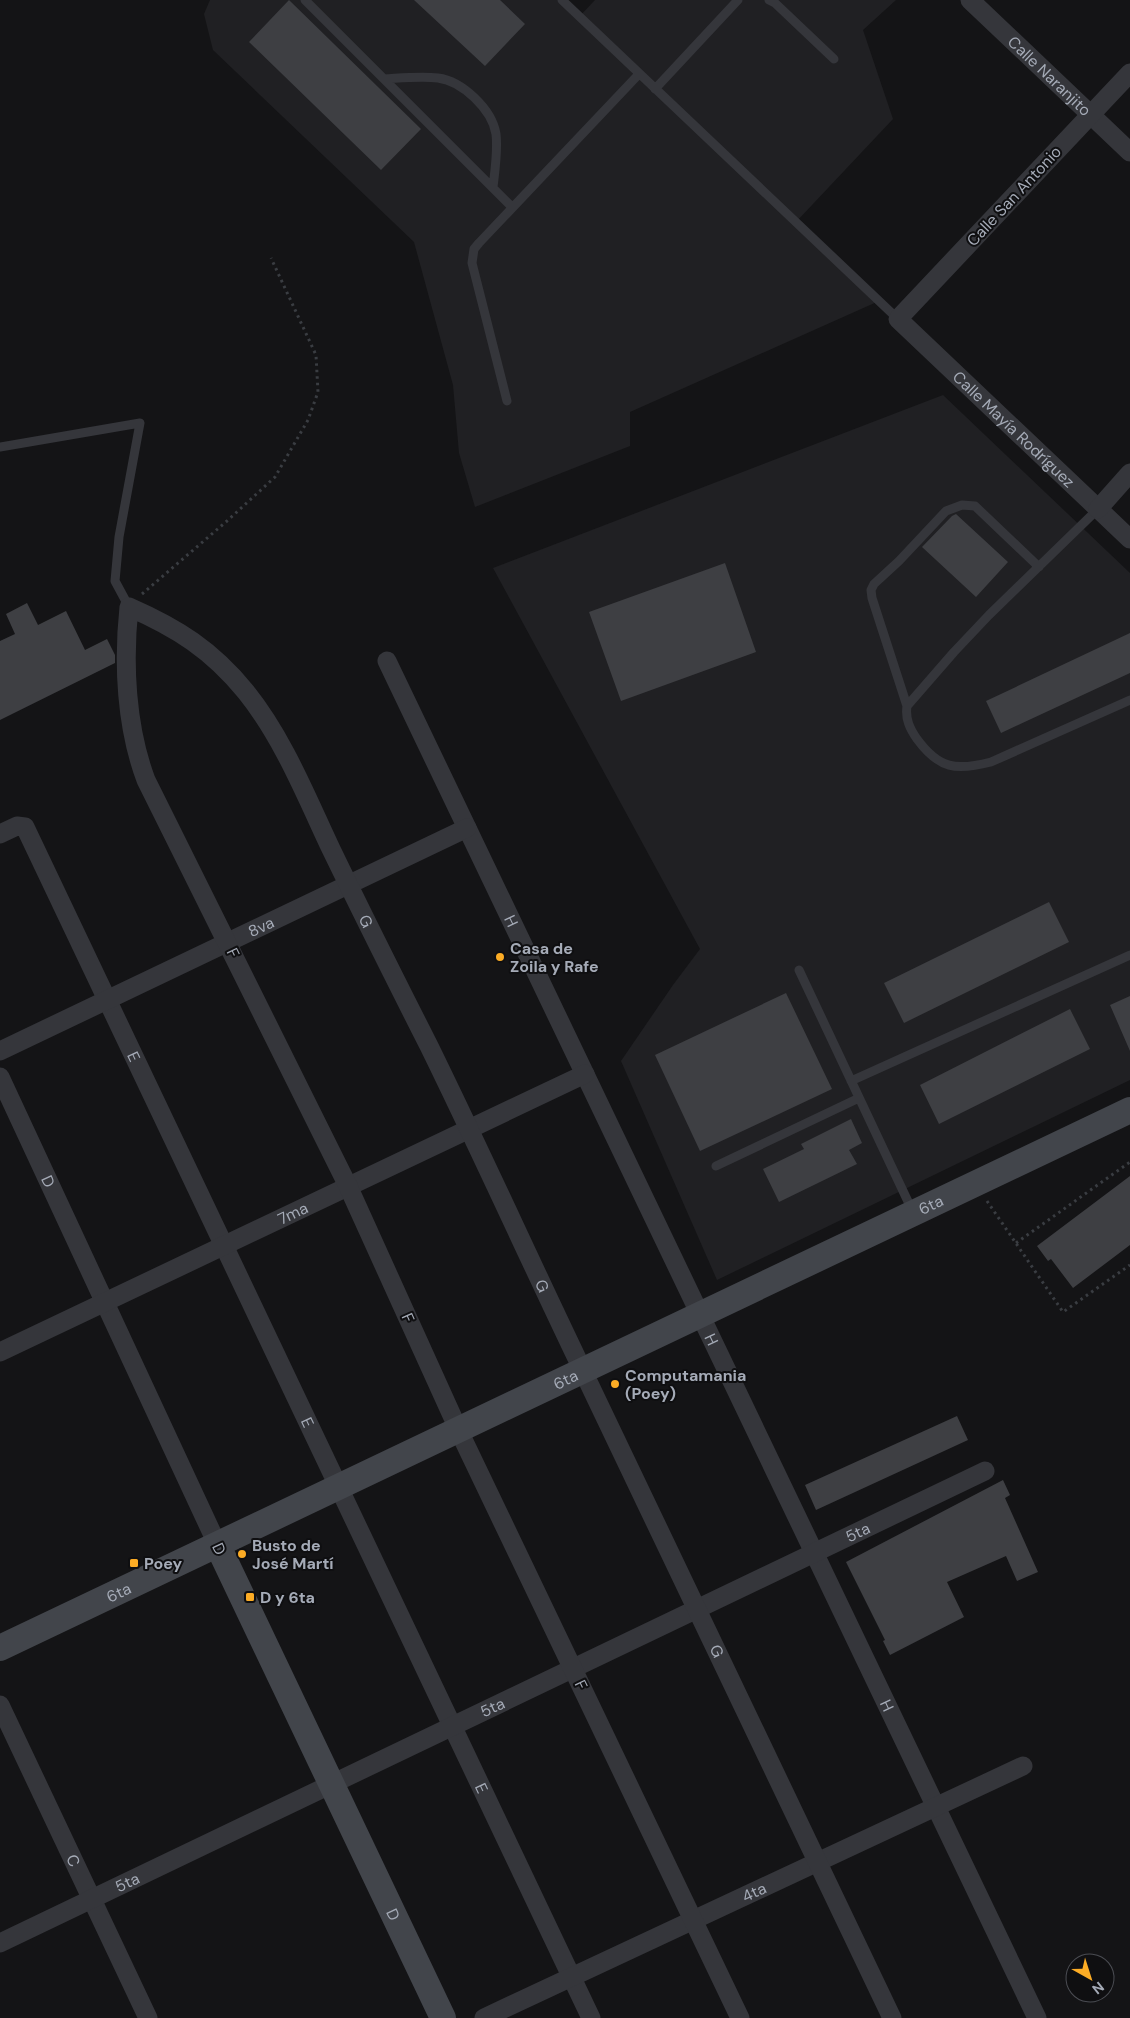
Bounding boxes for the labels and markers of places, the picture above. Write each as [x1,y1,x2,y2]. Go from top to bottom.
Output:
place label: Casa de Zoila y Rafe [510,938,599,977]
marker: Casa de Zoila y Rafe [494,951,506,963]
place label: Computamania (Poey) [625,1365,746,1404]
marker: Computamania (Poey) [609,1378,621,1390]
place label: Busto de José Martí [252,1535,334,1574]
marker: Busto de José Martí [236,1548,248,1560]
place label: Poey [144,1553,182,1574]
marker: Poey [128,1557,140,1569]
place label: D y 6ta [260,1587,315,1608]
marker: D y 6ta [244,1591,256,1603]

